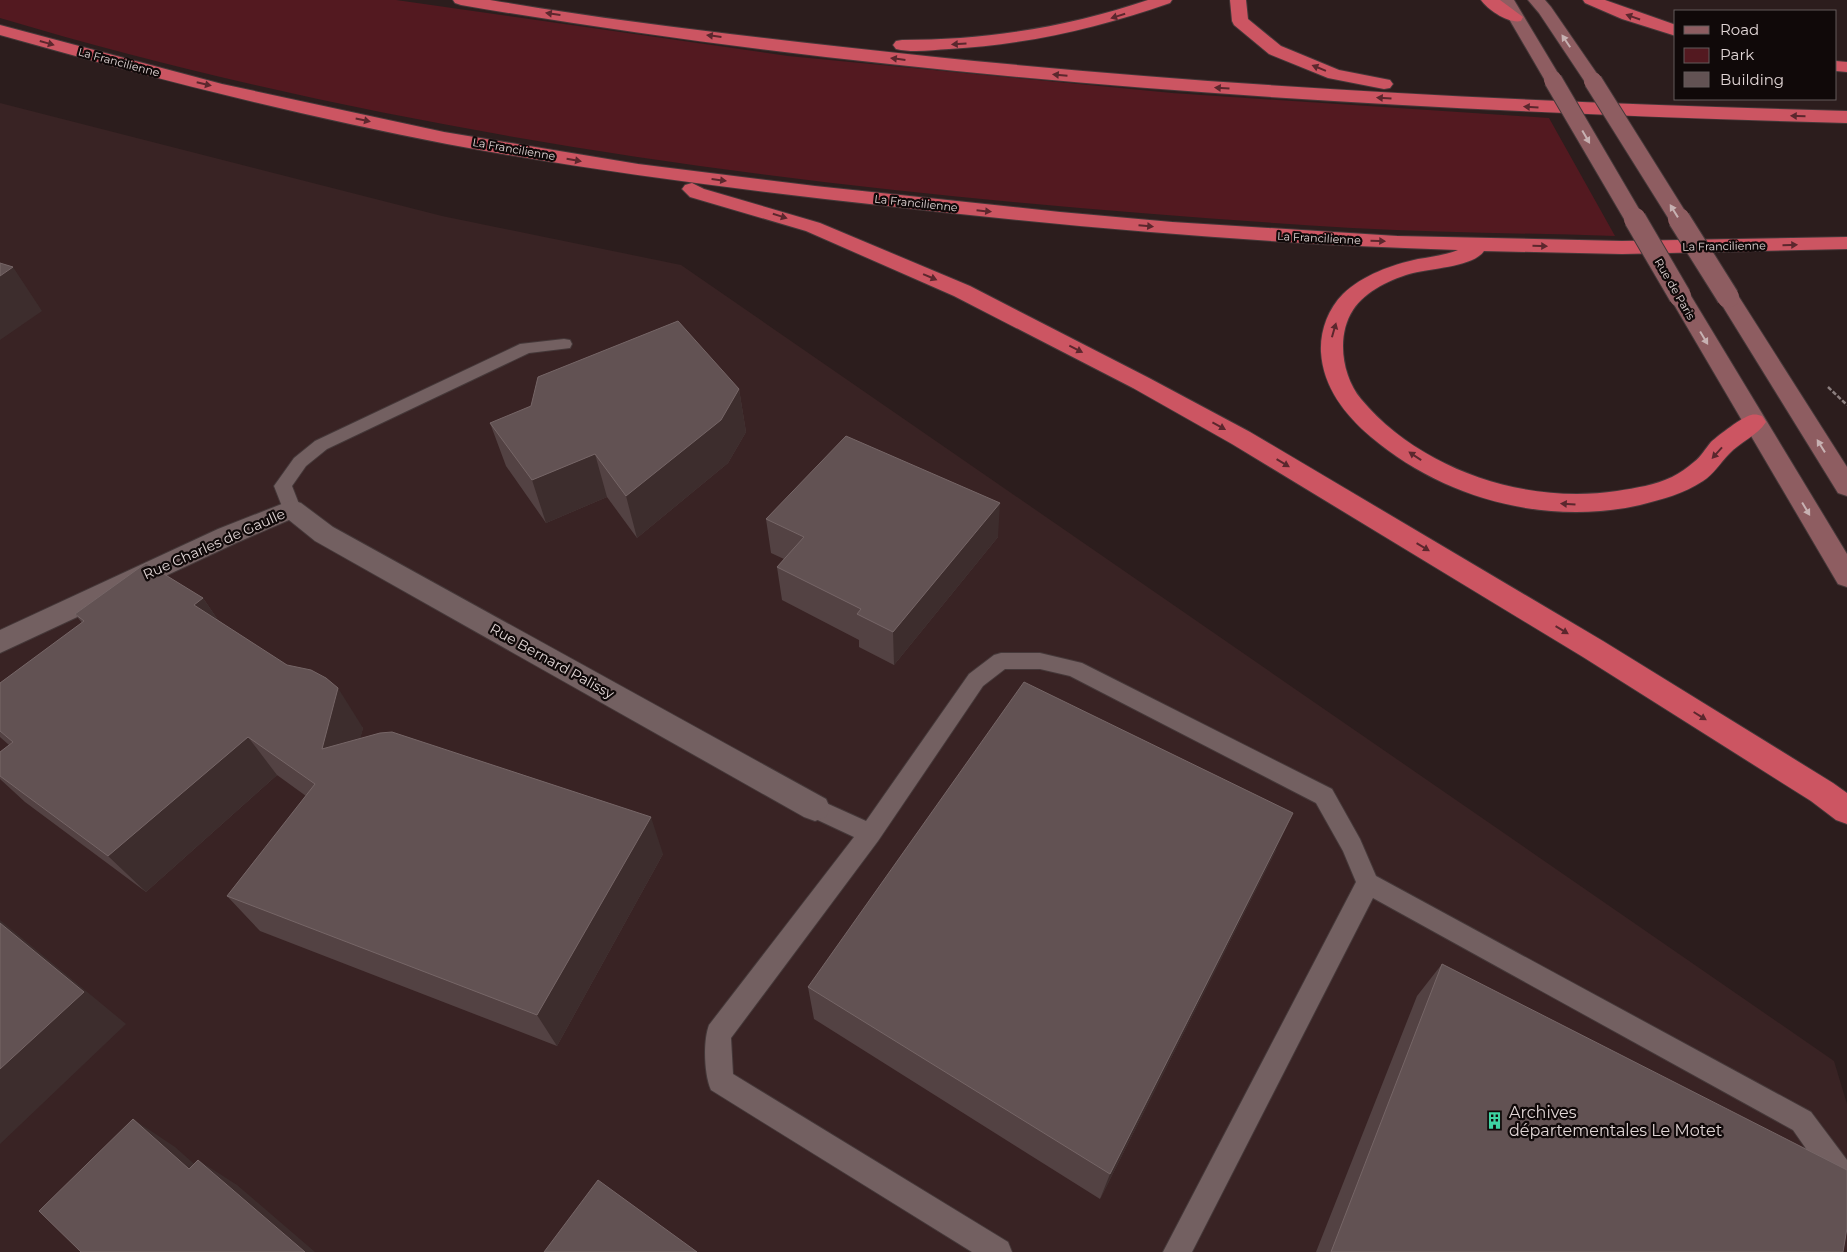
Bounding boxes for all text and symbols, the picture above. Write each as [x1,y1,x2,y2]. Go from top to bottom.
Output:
one-way arrow [545,10,561,18]
legend [1674,10,1837,100]
one-way arrow [1111,13,1126,20]
one-way arrow [1625,13,1640,21]
text: Road [1720,20,1759,39]
one-way arrow [706,32,722,40]
one-way arrow [1561,34,1571,47]
one-way arrow [39,40,54,48]
one-way arrow [950,40,966,48]
street label: La Francilienne [77,44,162,80]
text: Park [1720,45,1754,64]
one-way arrow [890,55,906,63]
one-way arrow [1311,64,1326,72]
text: Building [1720,70,1784,89]
one-way arrow [1052,71,1068,79]
one-way arrow [197,80,212,88]
one-way arrow [1214,84,1230,92]
one-way arrow [1376,94,1392,102]
one-way arrow [1523,102,1539,110]
one-way arrow [1790,112,1806,120]
one-way arrow [355,116,370,124]
one-way arrow [1582,131,1591,144]
street label: La Francilienne [472,135,557,163]
one-way arrow [566,156,582,164]
one-way arrow [711,176,727,184]
street label: La Francilienne [874,192,959,214]
one-way arrow [1669,205,1679,218]
one-way arrow [977,207,993,215]
one-way arrow [772,213,787,221]
one-way arrow [1138,222,1154,230]
street label: La Francilienne [1277,229,1362,247]
one-way arrow [1370,237,1386,245]
street label: La Francilienne [1682,238,1766,254]
one-way arrow [1782,241,1798,249]
one-way arrow [1532,242,1548,250]
street label: Rue de Paris [1652,256,1699,323]
one-way arrow [923,274,937,282]
one-way arrow [1331,322,1339,337]
one-way arrow [1700,331,1709,344]
one-way arrow [1069,345,1083,353]
one-way arrow [1212,422,1227,430]
one-way arrow [1816,439,1826,452]
one-way arrow [1711,446,1722,459]
one-way arrow [1408,451,1421,461]
one-way arrow [1277,459,1290,468]
one-way arrow [1560,500,1576,508]
one-way arrow [1802,503,1811,516]
street label: Rue Charles de Gaulle [140,505,288,583]
one-way arrow [1416,542,1429,551]
street label: Rue Bernard Palissy [487,619,618,703]
one-way arrow [1555,626,1569,635]
one-way arrow [1694,711,1707,720]
place label: Archives départementales Le Motet [1509,1103,1723,1140]
building icon: Archives départementales Le Motet [1485,1111,1505,1131]

